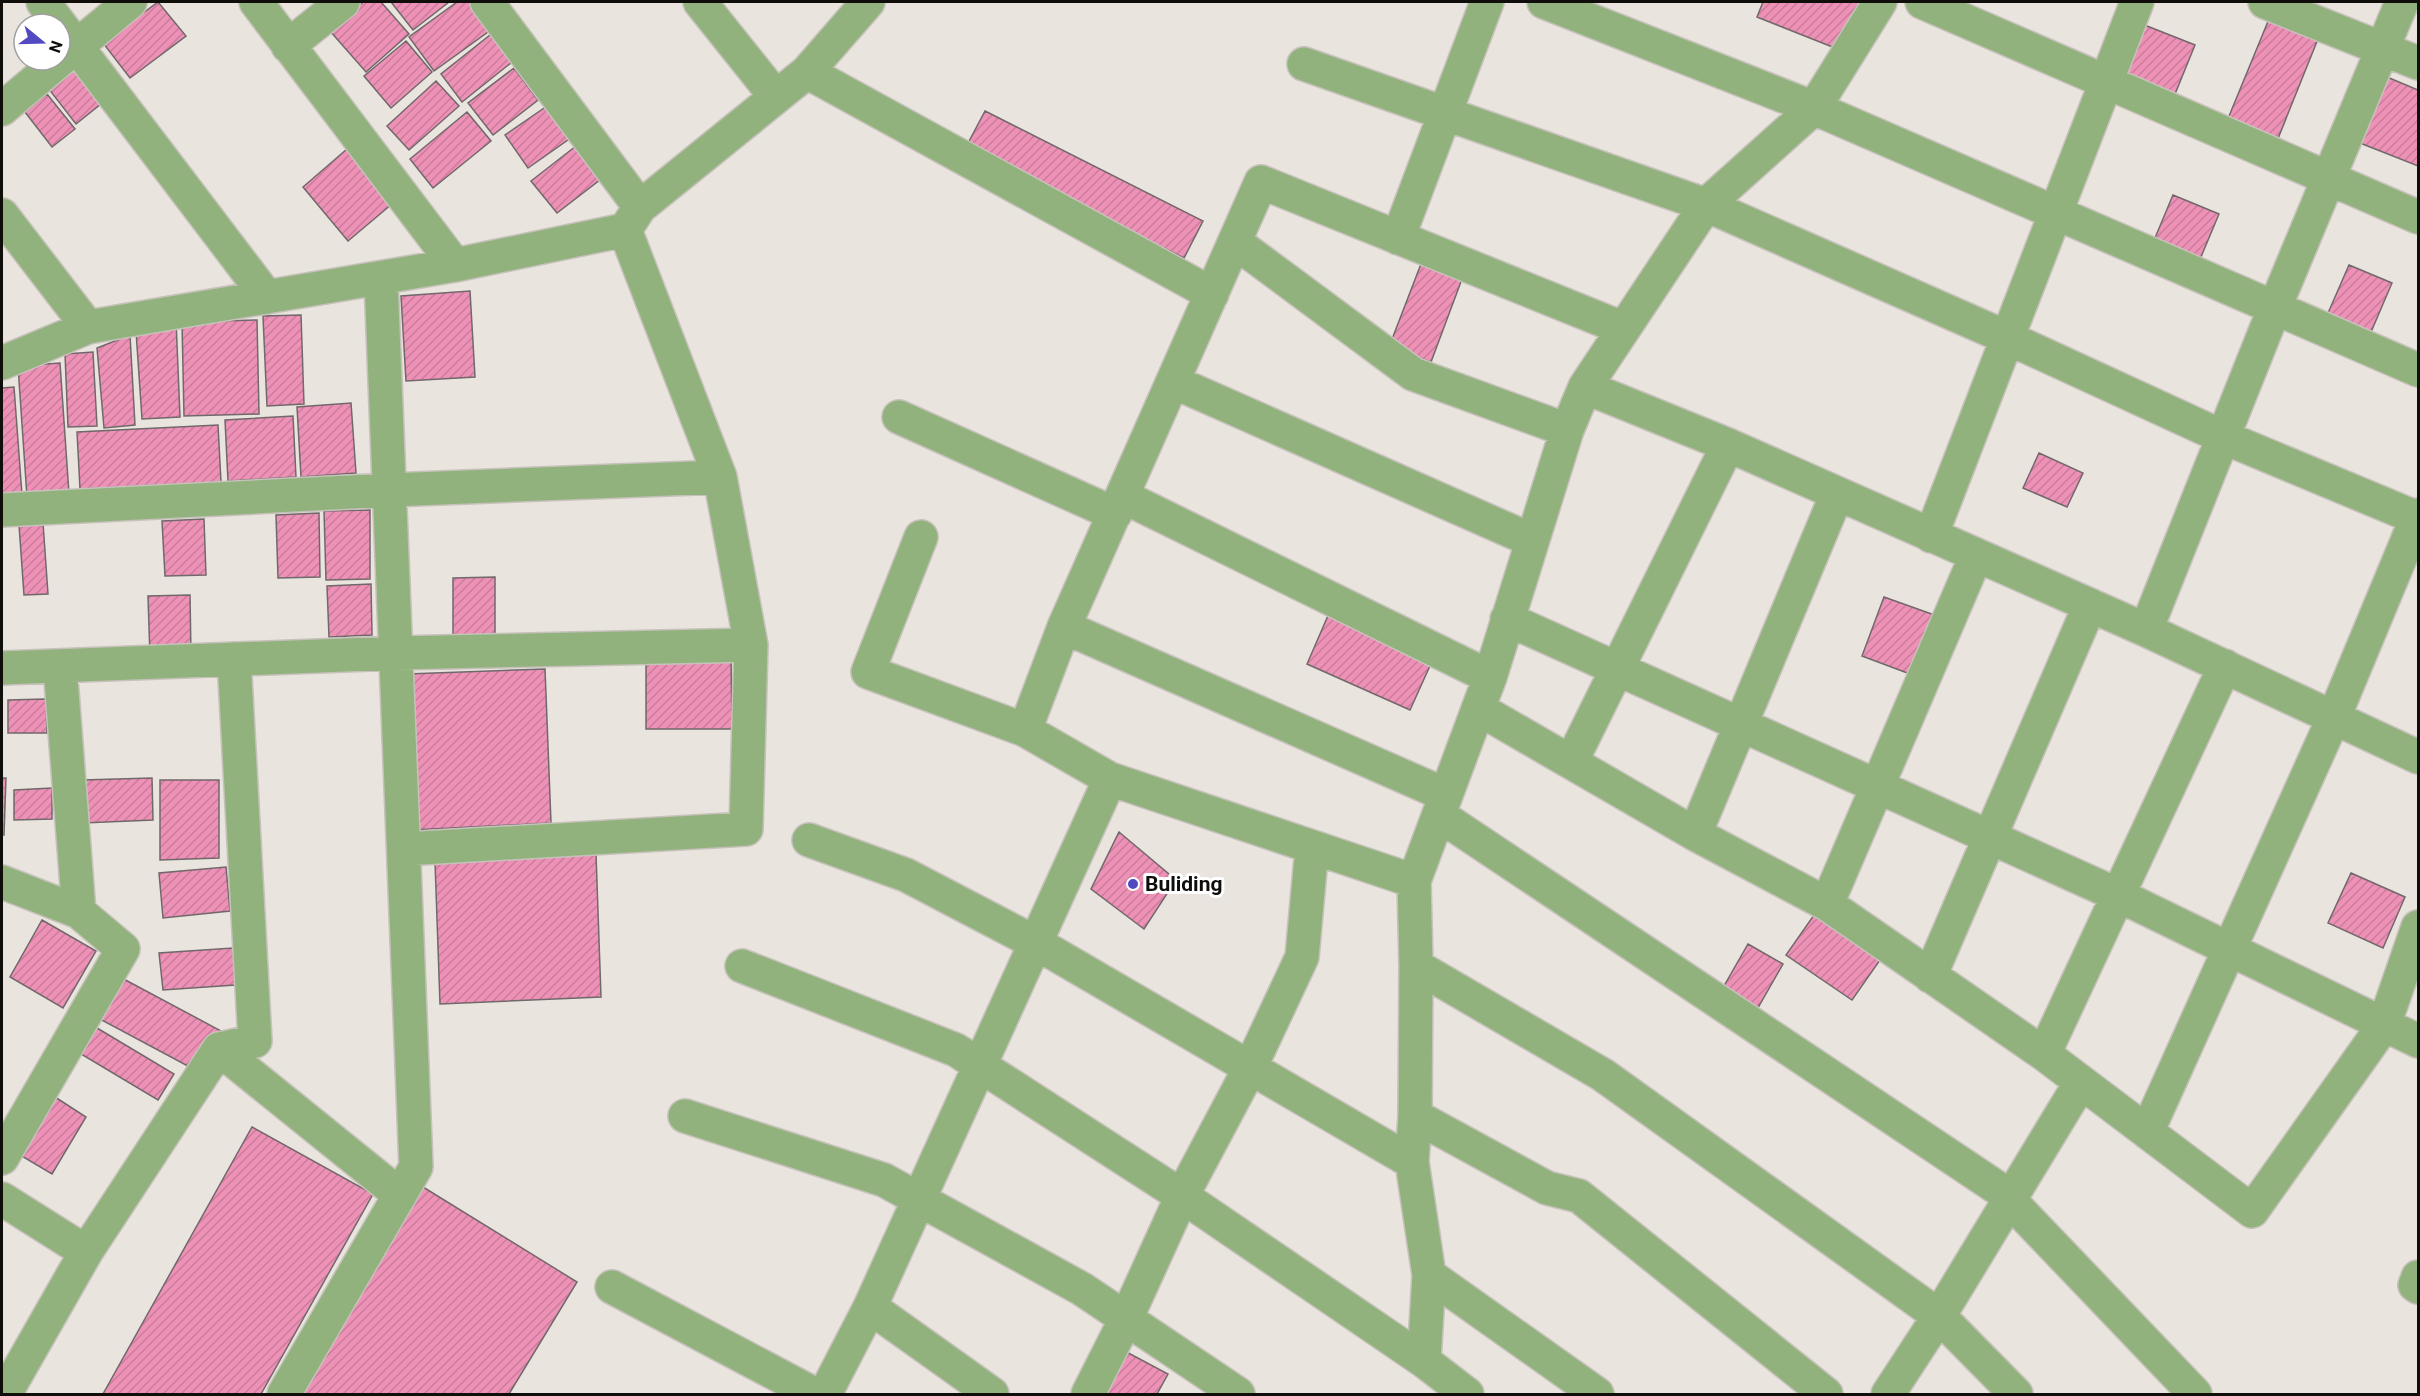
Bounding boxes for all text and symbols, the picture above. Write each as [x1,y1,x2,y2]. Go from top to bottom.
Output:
north arrow [12,12,72,72]
text: N [45,38,67,55]
place label: Buliding [1145,872,1222,896]
marker: Buliding [1126,877,1140,891]

